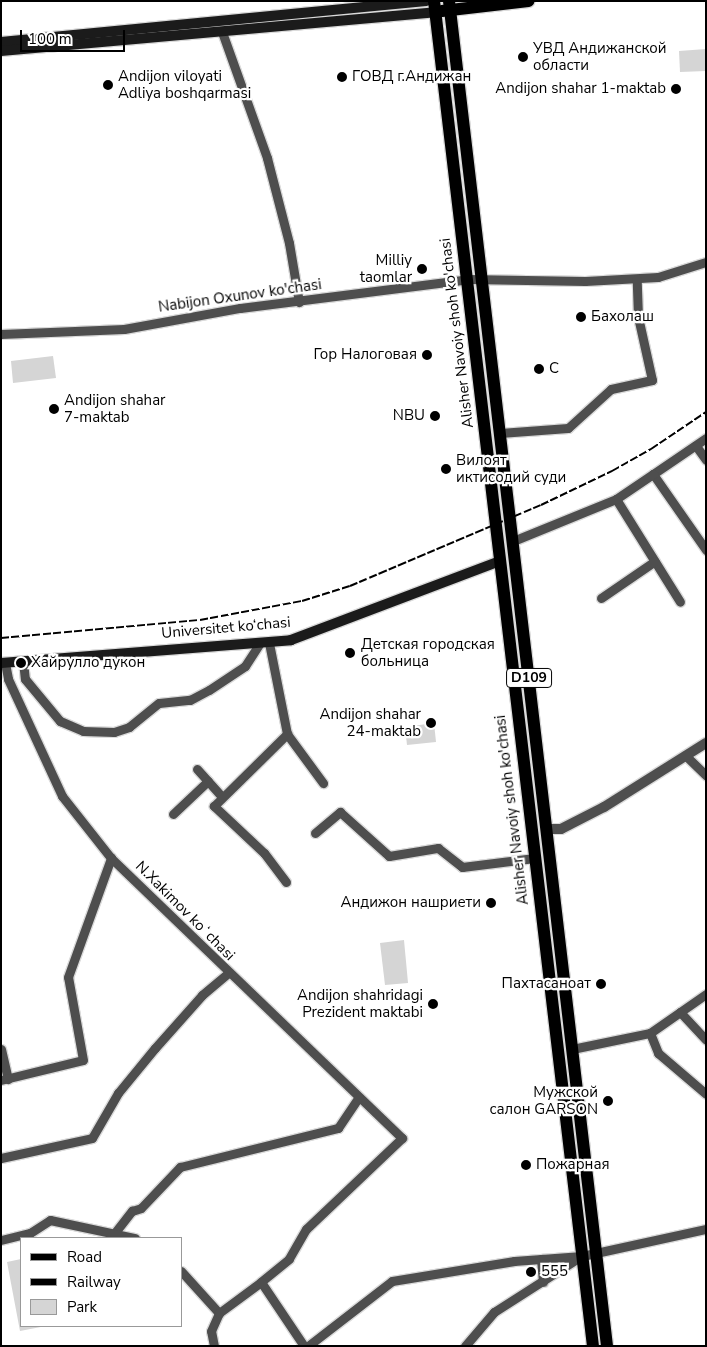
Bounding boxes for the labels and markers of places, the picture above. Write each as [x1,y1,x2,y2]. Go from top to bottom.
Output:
place label: УВД Андижанской области [533,39,667,74]
marker: УВД Андижанской области [517,51,529,63]
place label: Andijon viloyati Adliya boshqarmasi [118,67,251,102]
place label: ГОВД г.Андижан [352,68,471,86]
marker: ГОВД г.Андижан [336,71,348,83]
marker: Andijon viloyati Adliya boshqarmasi [102,79,114,91]
place label: Andijon shahar 1-maktab [495,80,666,98]
marker: Andijon shahar 1-maktab [670,83,682,95]
place label: Milliy taomlar [360,251,412,286]
marker: Milliy taomlar [416,263,428,275]
place label: Бахолаш [591,308,654,326]
marker: Бахолаш [575,311,587,323]
place label: Гор Налоговая [313,346,417,364]
marker: Гор Налоговая [421,349,433,361]
place label: С [549,360,559,378]
marker: С [533,363,545,375]
place label: Andijon shahar 7-maktab [64,391,165,426]
marker: Andijon shahar 7-maktab [48,403,60,415]
place label: NBU [393,407,425,425]
marker: NBU [429,410,441,422]
place label: Вилоят иктисодий суди [456,451,566,486]
marker: Вилоят иктисодий суди [440,463,452,475]
place label: Детская городская больница [361,635,495,670]
marker: Детская городская больница [343,646,357,660]
place label: Хайрулло дукон [31,654,145,672]
marker: Хайрулло дукон [15,657,27,669]
place label: Andijon shahar 24-maktab [320,705,421,740]
marker: Andijon shahar 24-maktab [425,717,437,729]
place label: Андижон нашриети [341,894,481,912]
marker: Андижон нашриети [485,897,497,909]
place label: Пахтасаноат [502,975,591,993]
marker: Пахтасаноат [595,978,607,990]
place label: Andijon shahridagi Prezident maktabi [297,986,423,1021]
marker: Andijon shahridagi Prezident maktabi [427,998,439,1010]
place label: Мужской салон GARSON [489,1083,598,1118]
marker: Мужской салон GARSON [602,1095,614,1107]
place label: Пожарная [536,1156,610,1174]
marker: Пожарная [520,1159,532,1171]
place label: 555 [541,1263,568,1281]
marker: 555 [525,1266,537,1278]

